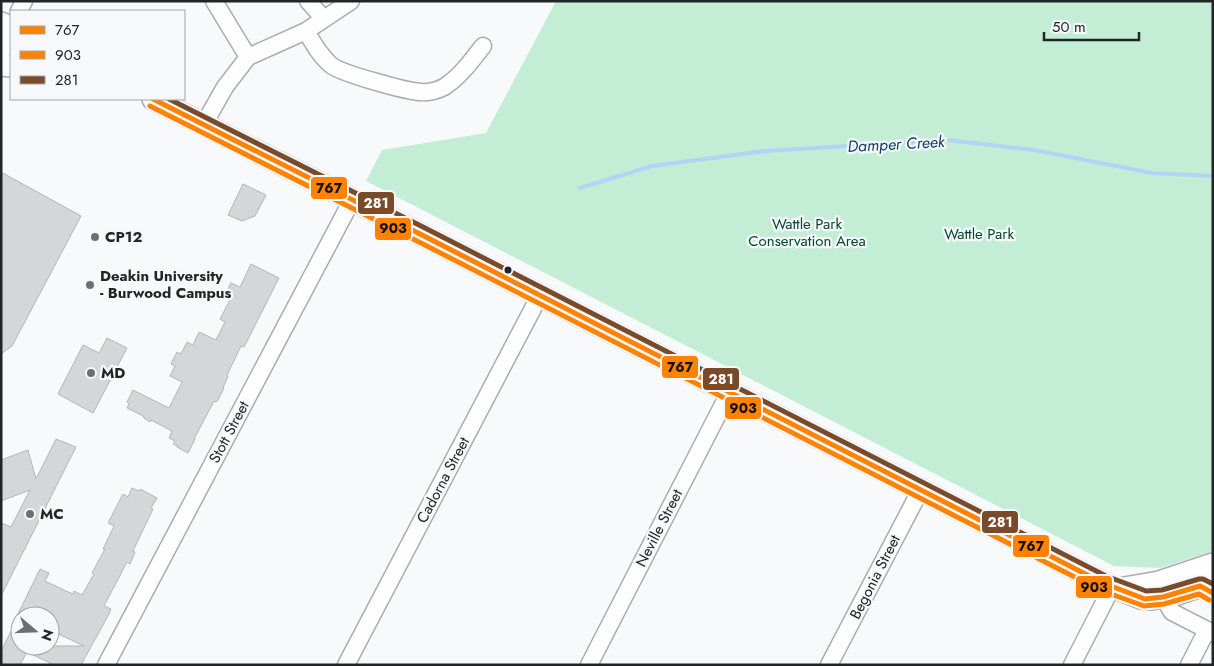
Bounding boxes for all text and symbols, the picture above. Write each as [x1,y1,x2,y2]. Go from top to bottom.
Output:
legend [10,10,185,100]
scale bar [1044,10,1139,42]
text: 50 m [1052,16,1086,38]
text: 767 [55,19,80,41]
text: 903 [55,44,81,66]
text: 281 [55,69,78,91]
water label: Damper Creek [847,130,946,158]
line badge: 767 [310,176,348,200]
text: 767 [316,178,343,198]
line badge: 281 [357,191,395,215]
text: 281 [363,193,389,213]
park label: Wattle Park Conservation Area [748,213,866,252]
line badge: 903 [374,217,412,241]
text: 903 [379,218,407,238]
park label: Wattle Park [944,223,1014,245]
place label: CP12 [105,226,142,248]
marker: CP12 [89,231,101,243]
place label: Deakin University - Burwood Campus [100,265,231,304]
unlabelled marker [503,265,513,275]
marker: Deakin University - Burwood Campus [84,279,96,291]
line badge: 767 [661,355,699,379]
text: 767 [667,357,694,377]
place label: MD [101,362,125,384]
marker: MD [85,367,97,379]
line badge: 281 [702,367,740,391]
text: 281 [708,369,734,389]
line badge: 903 [724,396,762,420]
street label: Stott Street [203,397,255,467]
text: 903 [729,398,757,418]
street label: Cadorna Street [411,433,475,527]
street label: Neville Street [630,485,688,571]
place label: MC [40,503,64,525]
marker: MC [24,508,36,520]
line badge: 281 [981,510,1019,534]
text: 281 [987,512,1013,532]
street label: Begonia Street [844,531,906,623]
line badge: 767 [1012,534,1050,558]
text: 767 [1018,536,1045,556]
line badge: 903 [1075,575,1113,599]
text: 903 [1080,577,1108,597]
north arrow [10,606,60,656]
text: N [36,627,59,644]

